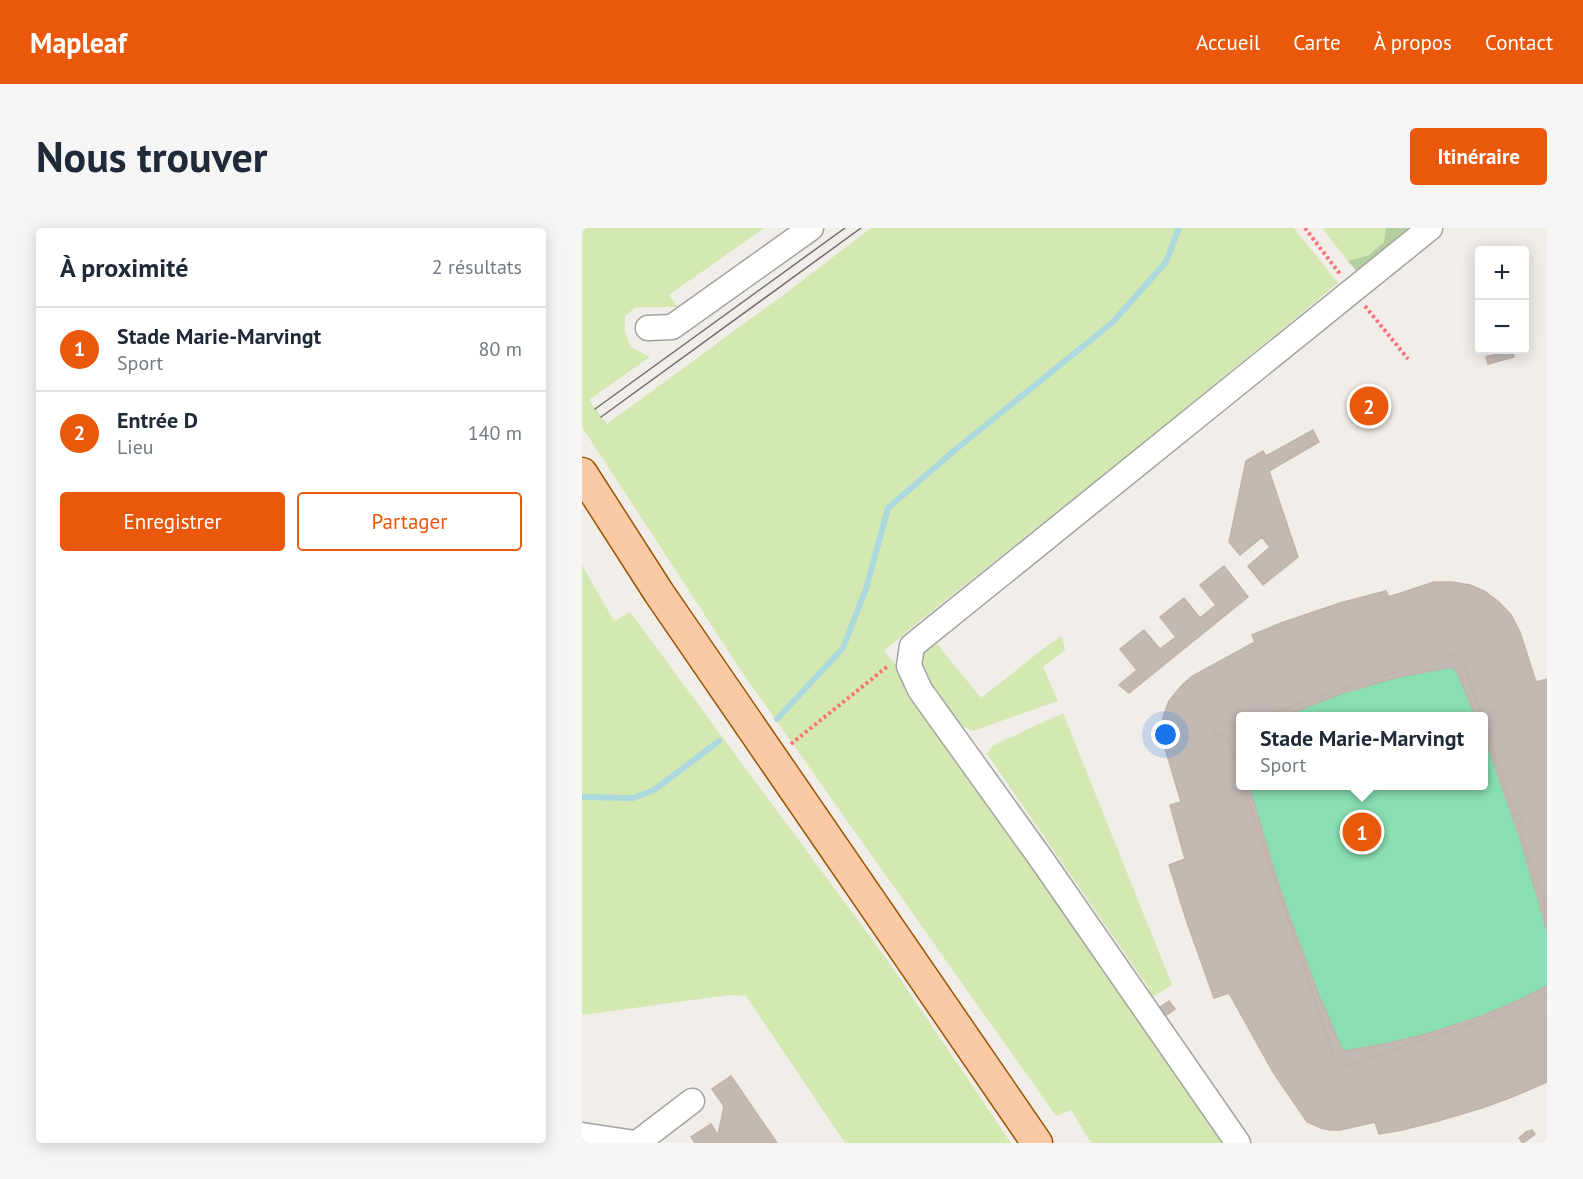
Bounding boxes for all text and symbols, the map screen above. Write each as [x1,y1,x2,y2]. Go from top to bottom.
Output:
text: Mapleaf [30,24,127,61]
text: Accueil [1196,29,1260,56]
text: Carte [1293,29,1341,56]
text: À propos [1374,29,1452,56]
text: Contact [1485,29,1553,56]
button: Itinéraire [1410,128,1547,185]
text: Nous trouver [36,129,267,184]
map controls [1475,246,1529,354]
button: + [1475,246,1529,300]
text: À proximité [60,251,188,284]
text: 2 résultats [432,254,522,280]
button: − [1475,300,1529,354]
text: Stade Marie-Marvingt [117,322,321,350]
text: 1 [74,336,85,362]
text: 80 m [479,336,522,362]
text: Sport [117,350,163,376]
pin: 2 [1350,384,1388,429]
text: Entrée D [117,406,198,434]
text: 2 [74,420,85,446]
text: 140 m [468,420,522,446]
text: Lieu [117,434,154,460]
button: Enregistrer [60,492,285,551]
button: Partager [297,492,522,551]
popup [1236,712,1488,790]
your location [1151,720,1180,749]
text: Stade Marie-Marvingt [1260,724,1464,752]
text: Sport [1260,752,1306,778]
pin: 1 [1342,810,1382,854]

